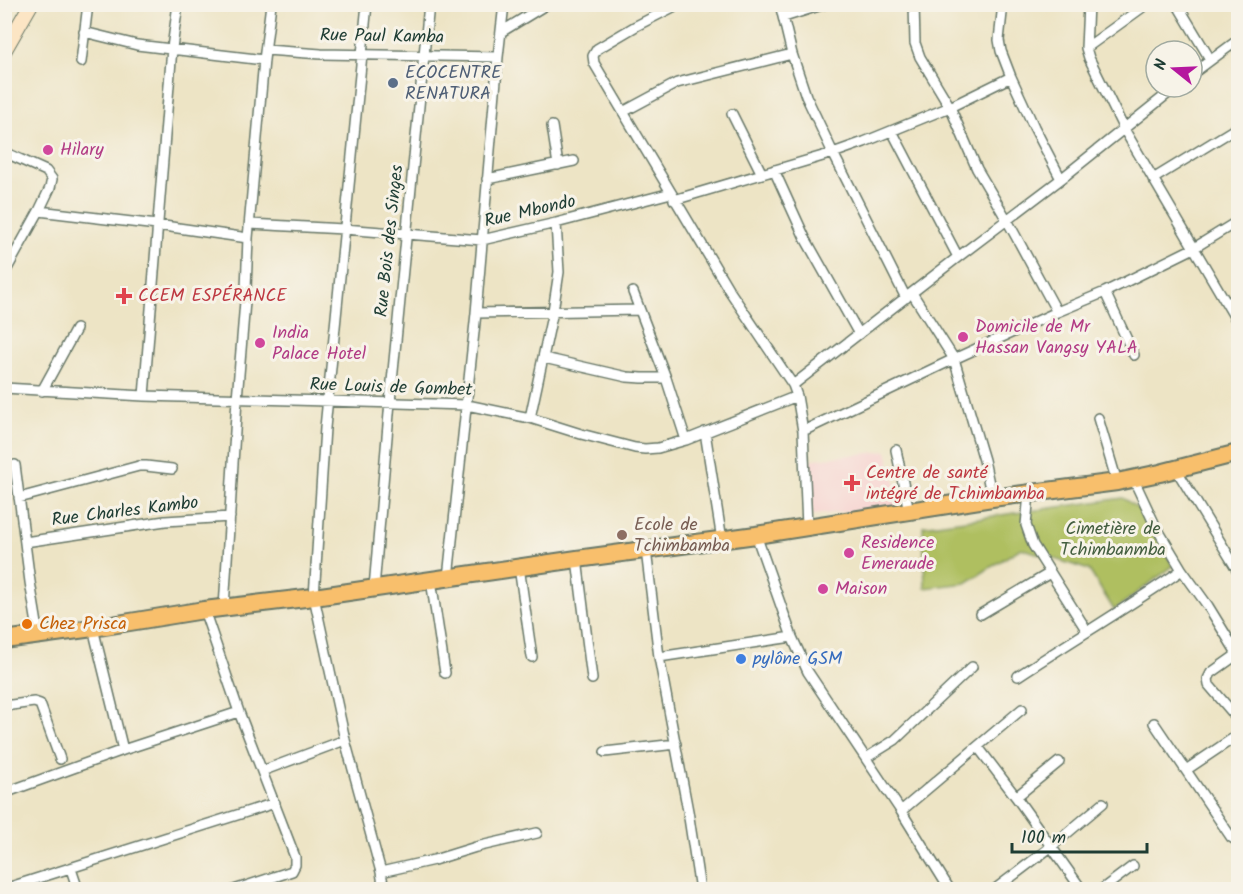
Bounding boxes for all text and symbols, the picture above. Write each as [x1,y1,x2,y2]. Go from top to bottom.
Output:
street label: Rue Paul Kamba [320,21,444,53]
north arrow [1144,39,1204,99]
text: N [1148,56,1175,73]
place label: ECOCENTRE RENATURA [405,59,502,109]
marker: ECOCENTRE RENATURA [386,76,400,90]
place label: Hilary [60,136,104,165]
marker: Hilary [41,143,55,157]
street label: Rue Bois des Singes [368,163,412,319]
street label: Rue Mbondo [481,187,579,237]
place label: CCEM ESPÉRANCE [138,282,287,311]
marker: CCEM ESPÉRANCE [115,287,133,305]
place label: Domicile de Mr Hassan Vangsy YALA [975,313,1138,363]
place label: India Palace Hotel [272,319,367,369]
marker: Domicile de Mr Hassan Vangsy YALA [956,330,970,344]
marker: India Palace Hotel [253,336,267,350]
street label: Rue Louis de Gombet [309,371,474,405]
place label: Centre de santé intégré de Tchimbamba [866,459,1045,509]
marker: Centre de santé intégré de Tchimbamba [843,474,861,492]
street label: Rue Charles Kambo [50,489,200,535]
place label: Ecole de Tchimbamba [634,511,730,561]
park label: Cimetière de Tchimbanmba [1060,515,1166,565]
marker: Ecole de Tchimbamba [615,528,629,542]
place label: Residence Emeraude [861,529,934,579]
marker: Residence Emeraude [842,546,856,560]
place label: Maison [835,575,887,604]
marker: Maison [816,582,830,596]
place label: Chez Prisca [39,610,127,639]
marker: Chez Prisca [20,617,34,631]
place label: pylône GSM [752,645,843,674]
marker: pylône GSM [734,652,748,666]
scale bar [1012,816,1147,854]
text: 100 m [1021,824,1066,853]

